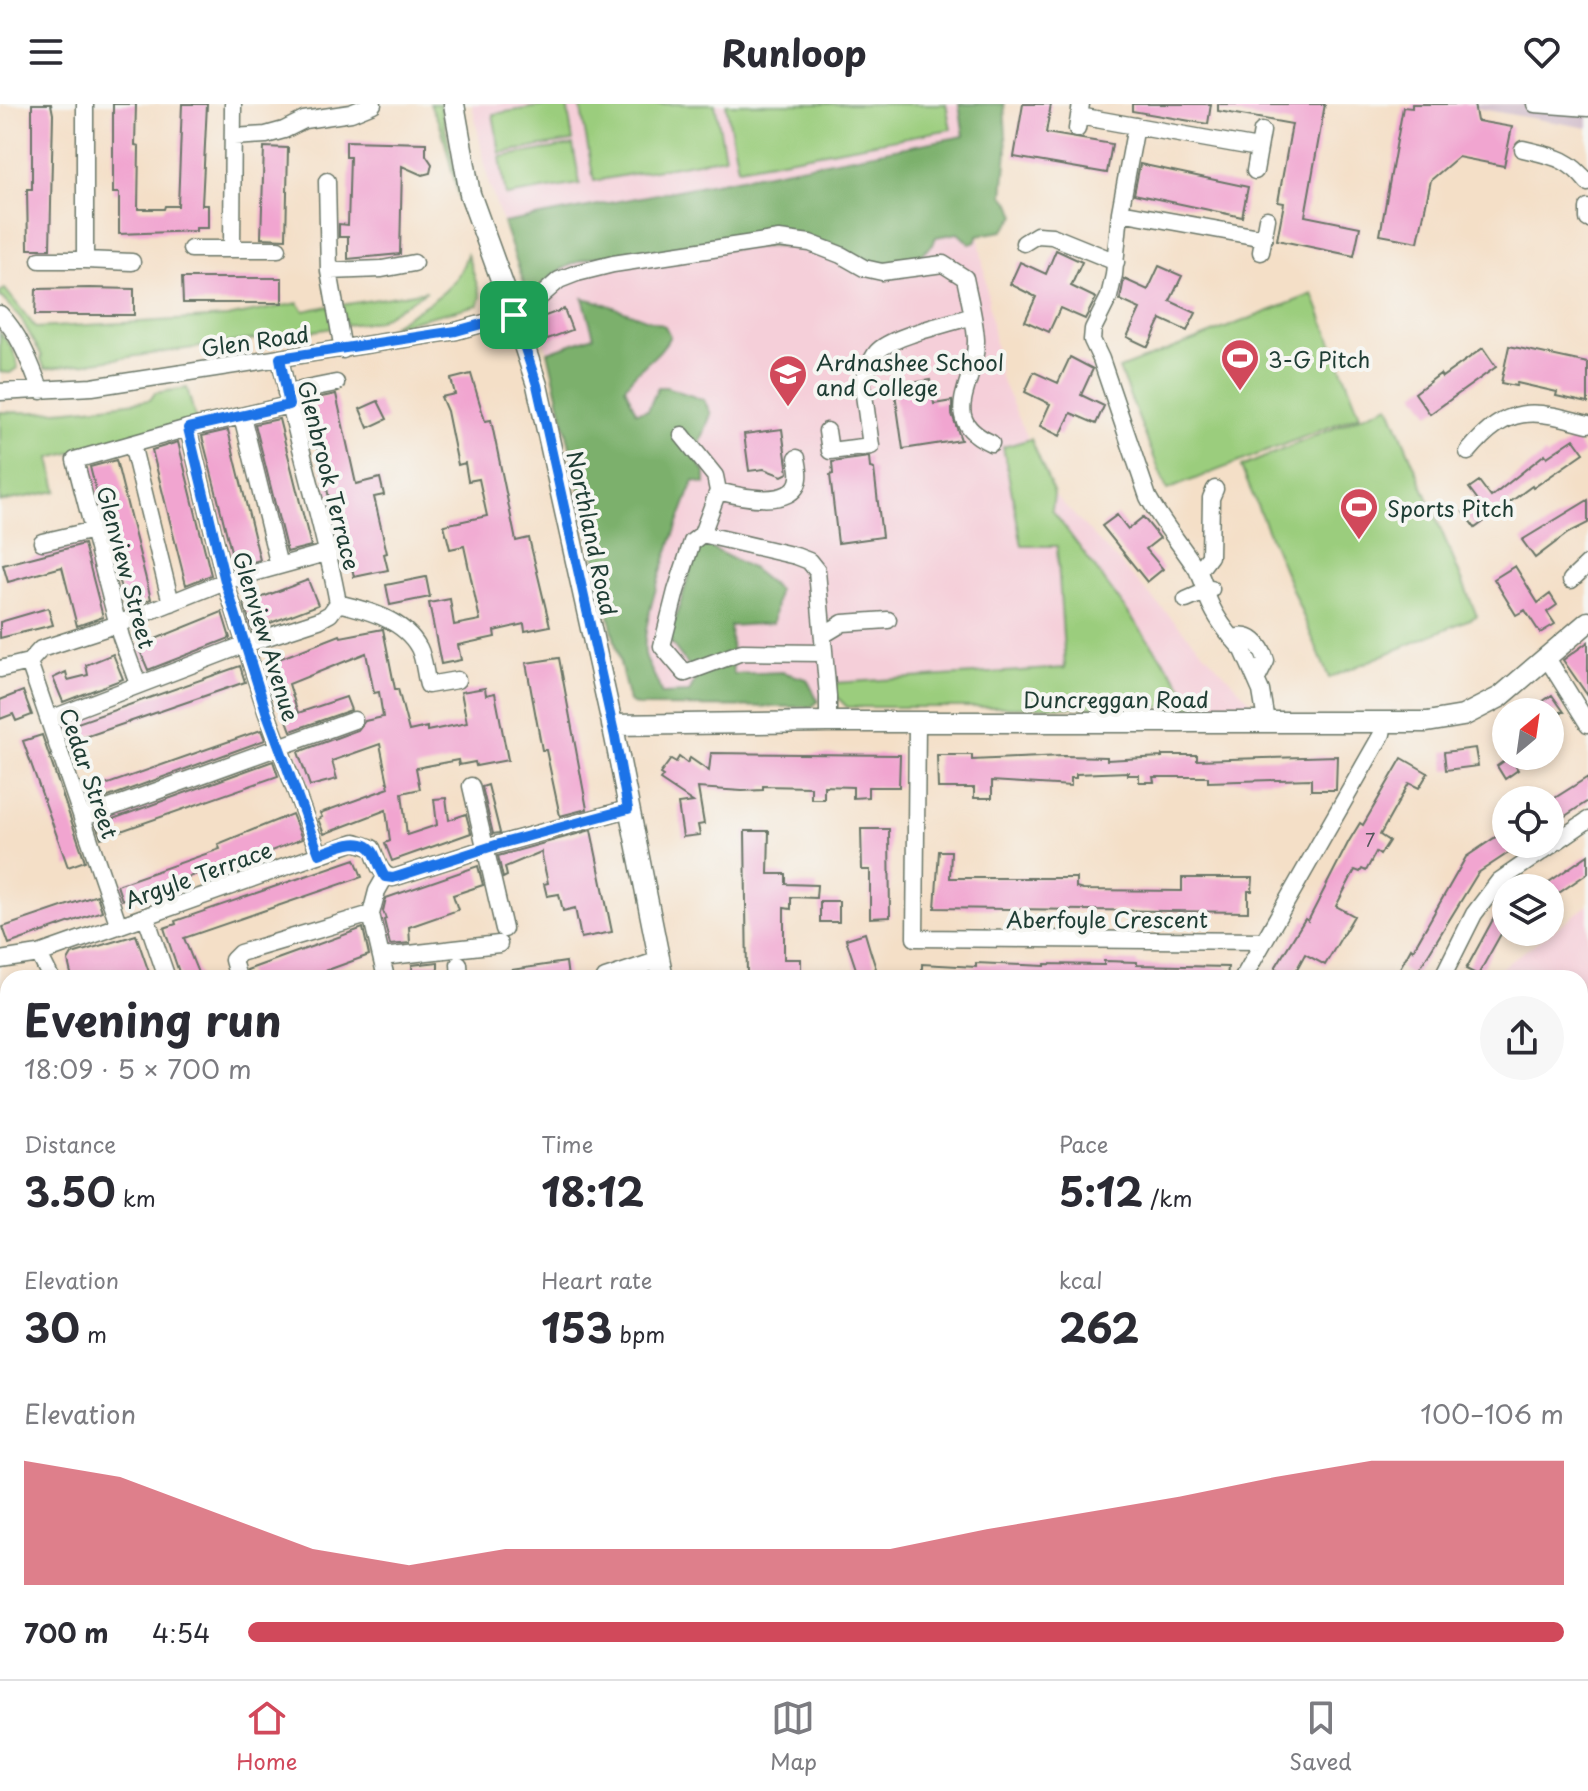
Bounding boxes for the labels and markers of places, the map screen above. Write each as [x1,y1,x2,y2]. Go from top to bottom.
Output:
pin [480,281,548,349]
sports icon: 3-G Pitch [1219,337,1261,392]
place label: 3-G Pitch [1268,342,1370,375]
place label: Ardnashee School and College [816,345,1004,403]
school or university icon: Ardnashee School and College [767,353,809,408]
sports icon: Sports Pitch [1338,486,1380,541]
place label: Sports Pitch [1387,491,1514,524]

